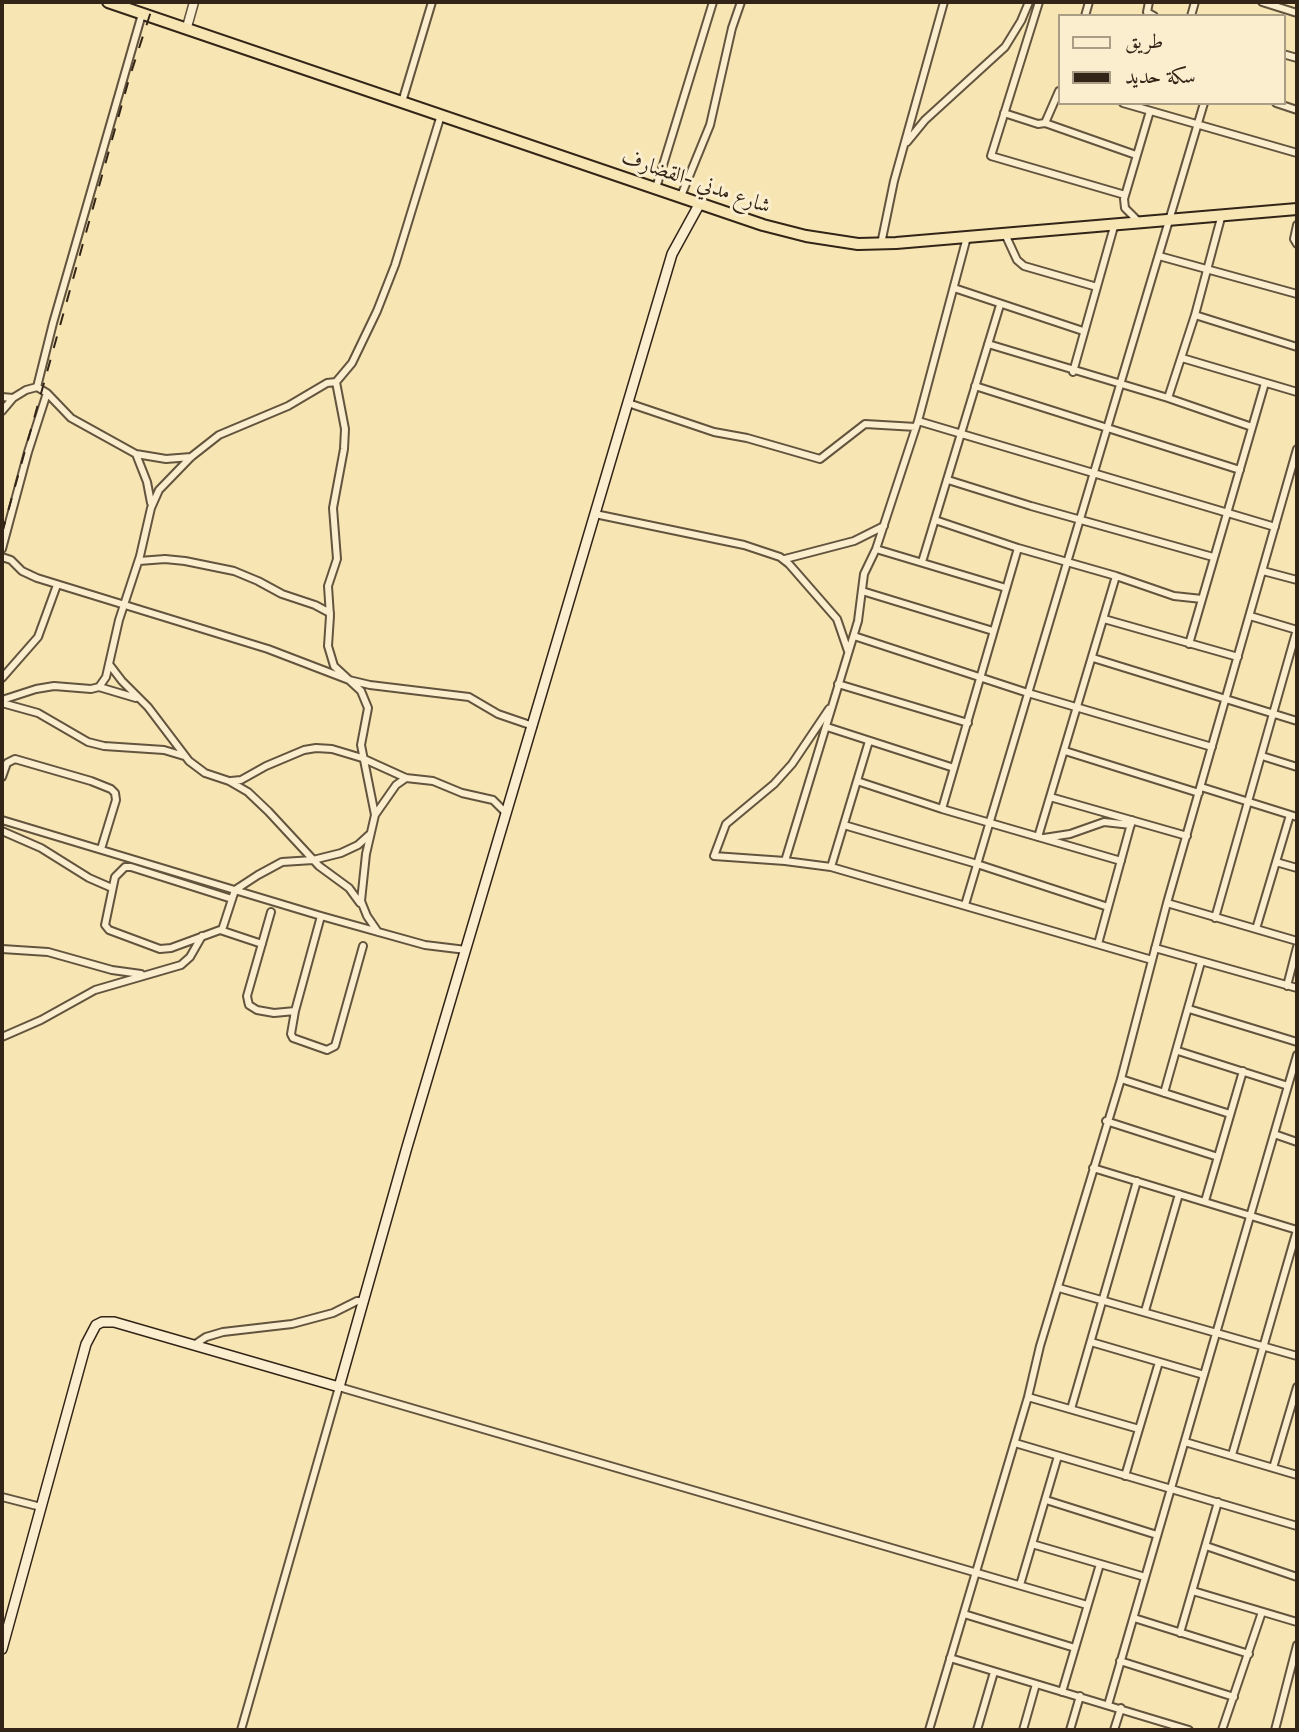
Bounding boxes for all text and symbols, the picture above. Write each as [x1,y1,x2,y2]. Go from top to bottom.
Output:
legend [1058,14,1285,105]
text: طريق [1125,28,1163,53]
text: سكة حديد [1125,63,1196,88]
street label: شارع مدني -القضارف [618,145,774,219]

